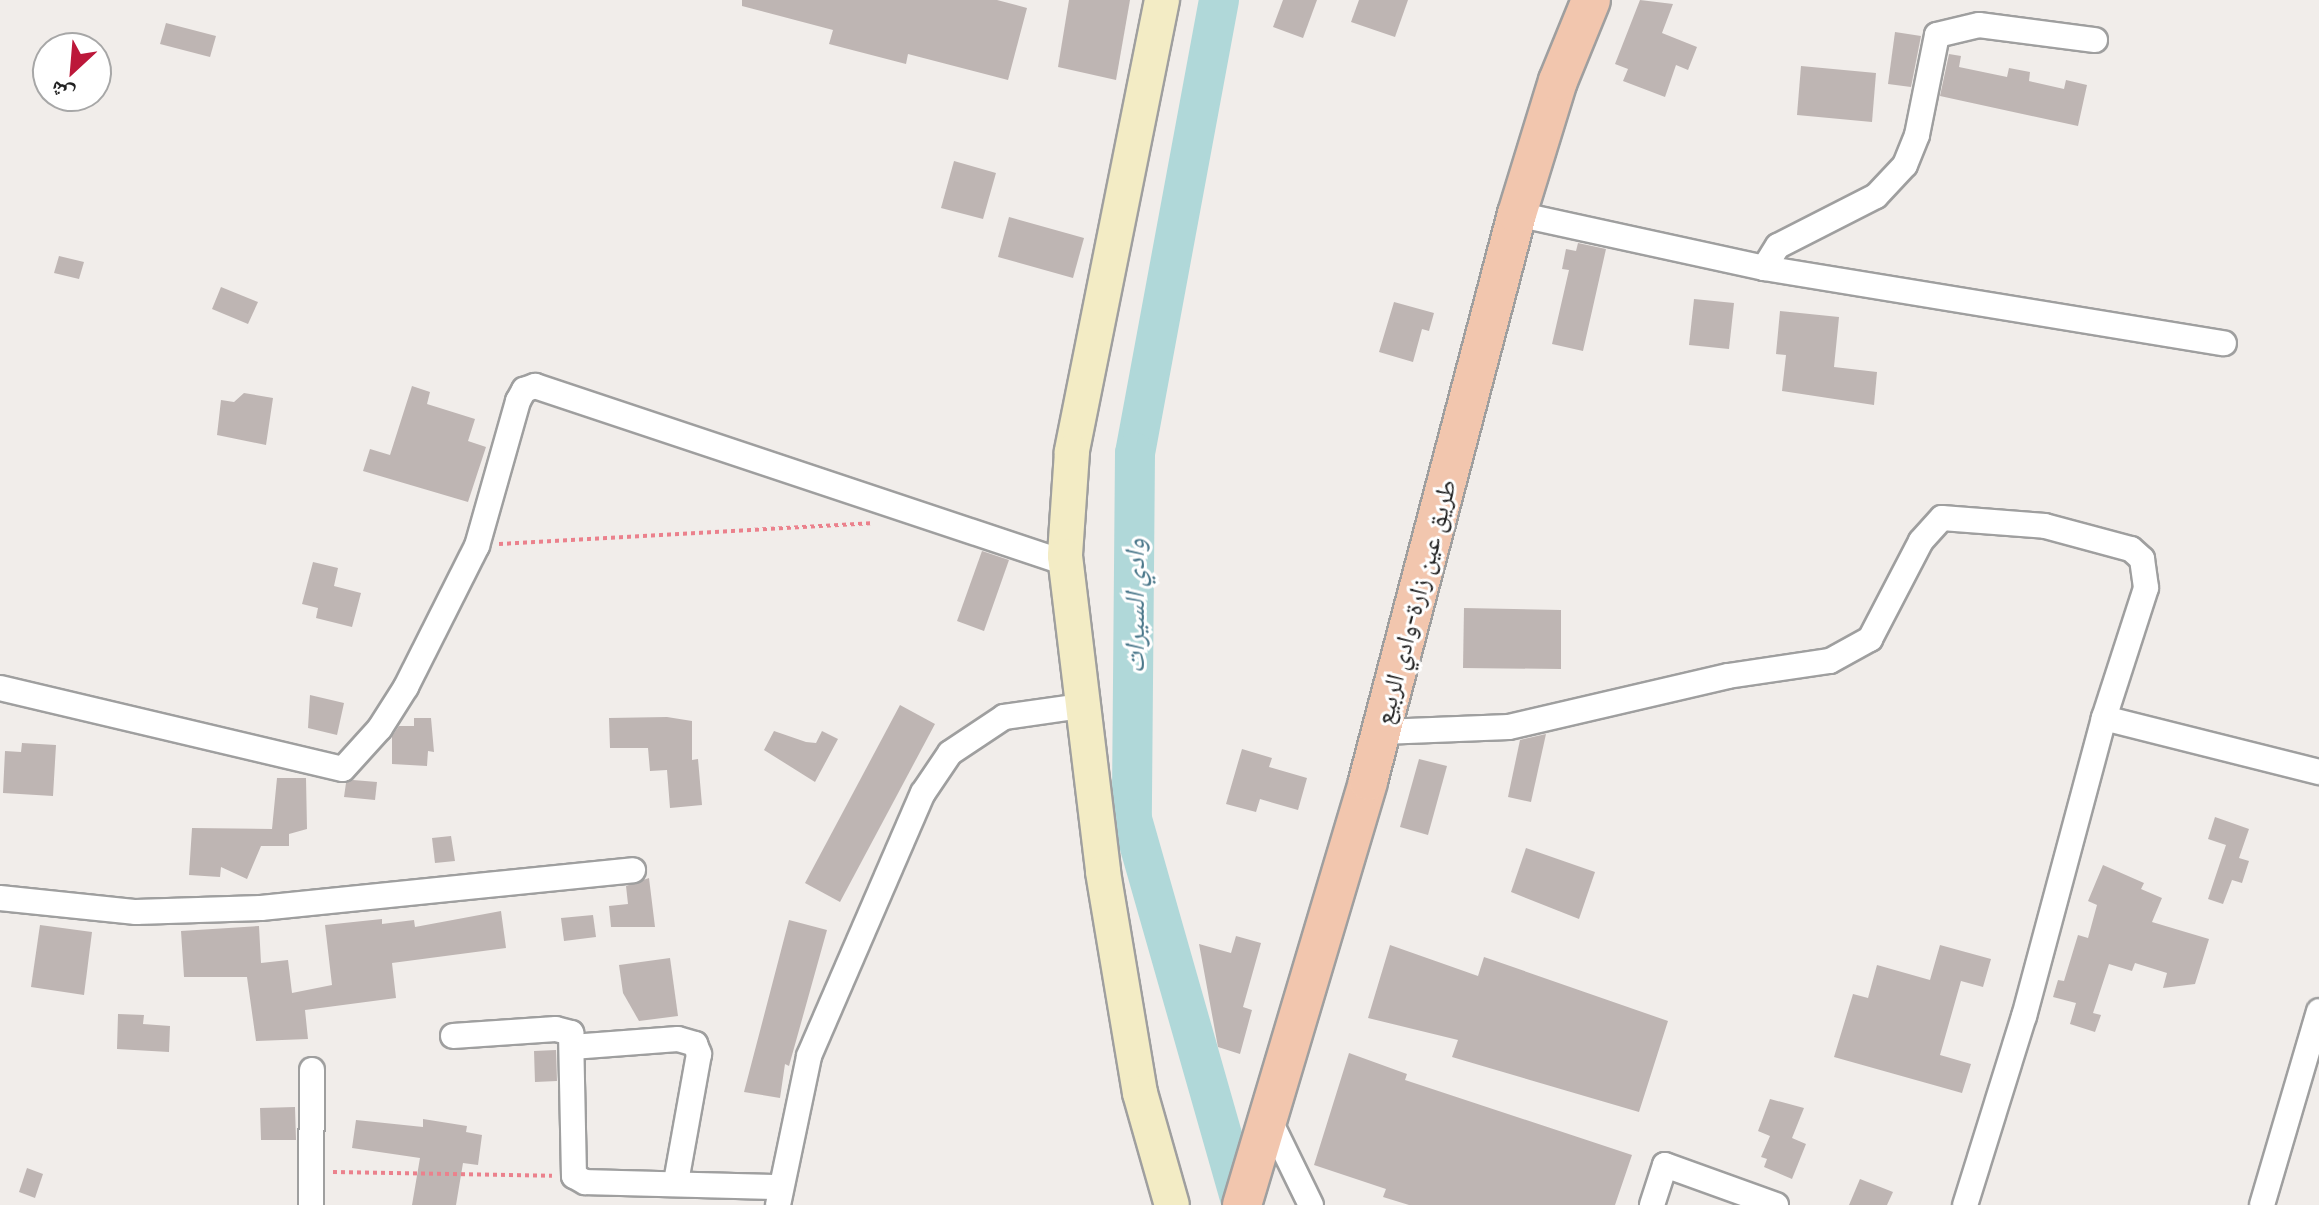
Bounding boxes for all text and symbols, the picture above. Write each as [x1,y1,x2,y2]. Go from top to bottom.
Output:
north arrow [32,32,112,112]
text: ش [46,75,79,109]
street label: طريق عين زارة-وادي الربيع [1368,476,1464,728]
water label: وادي السيرات [1117,538,1151,674]

